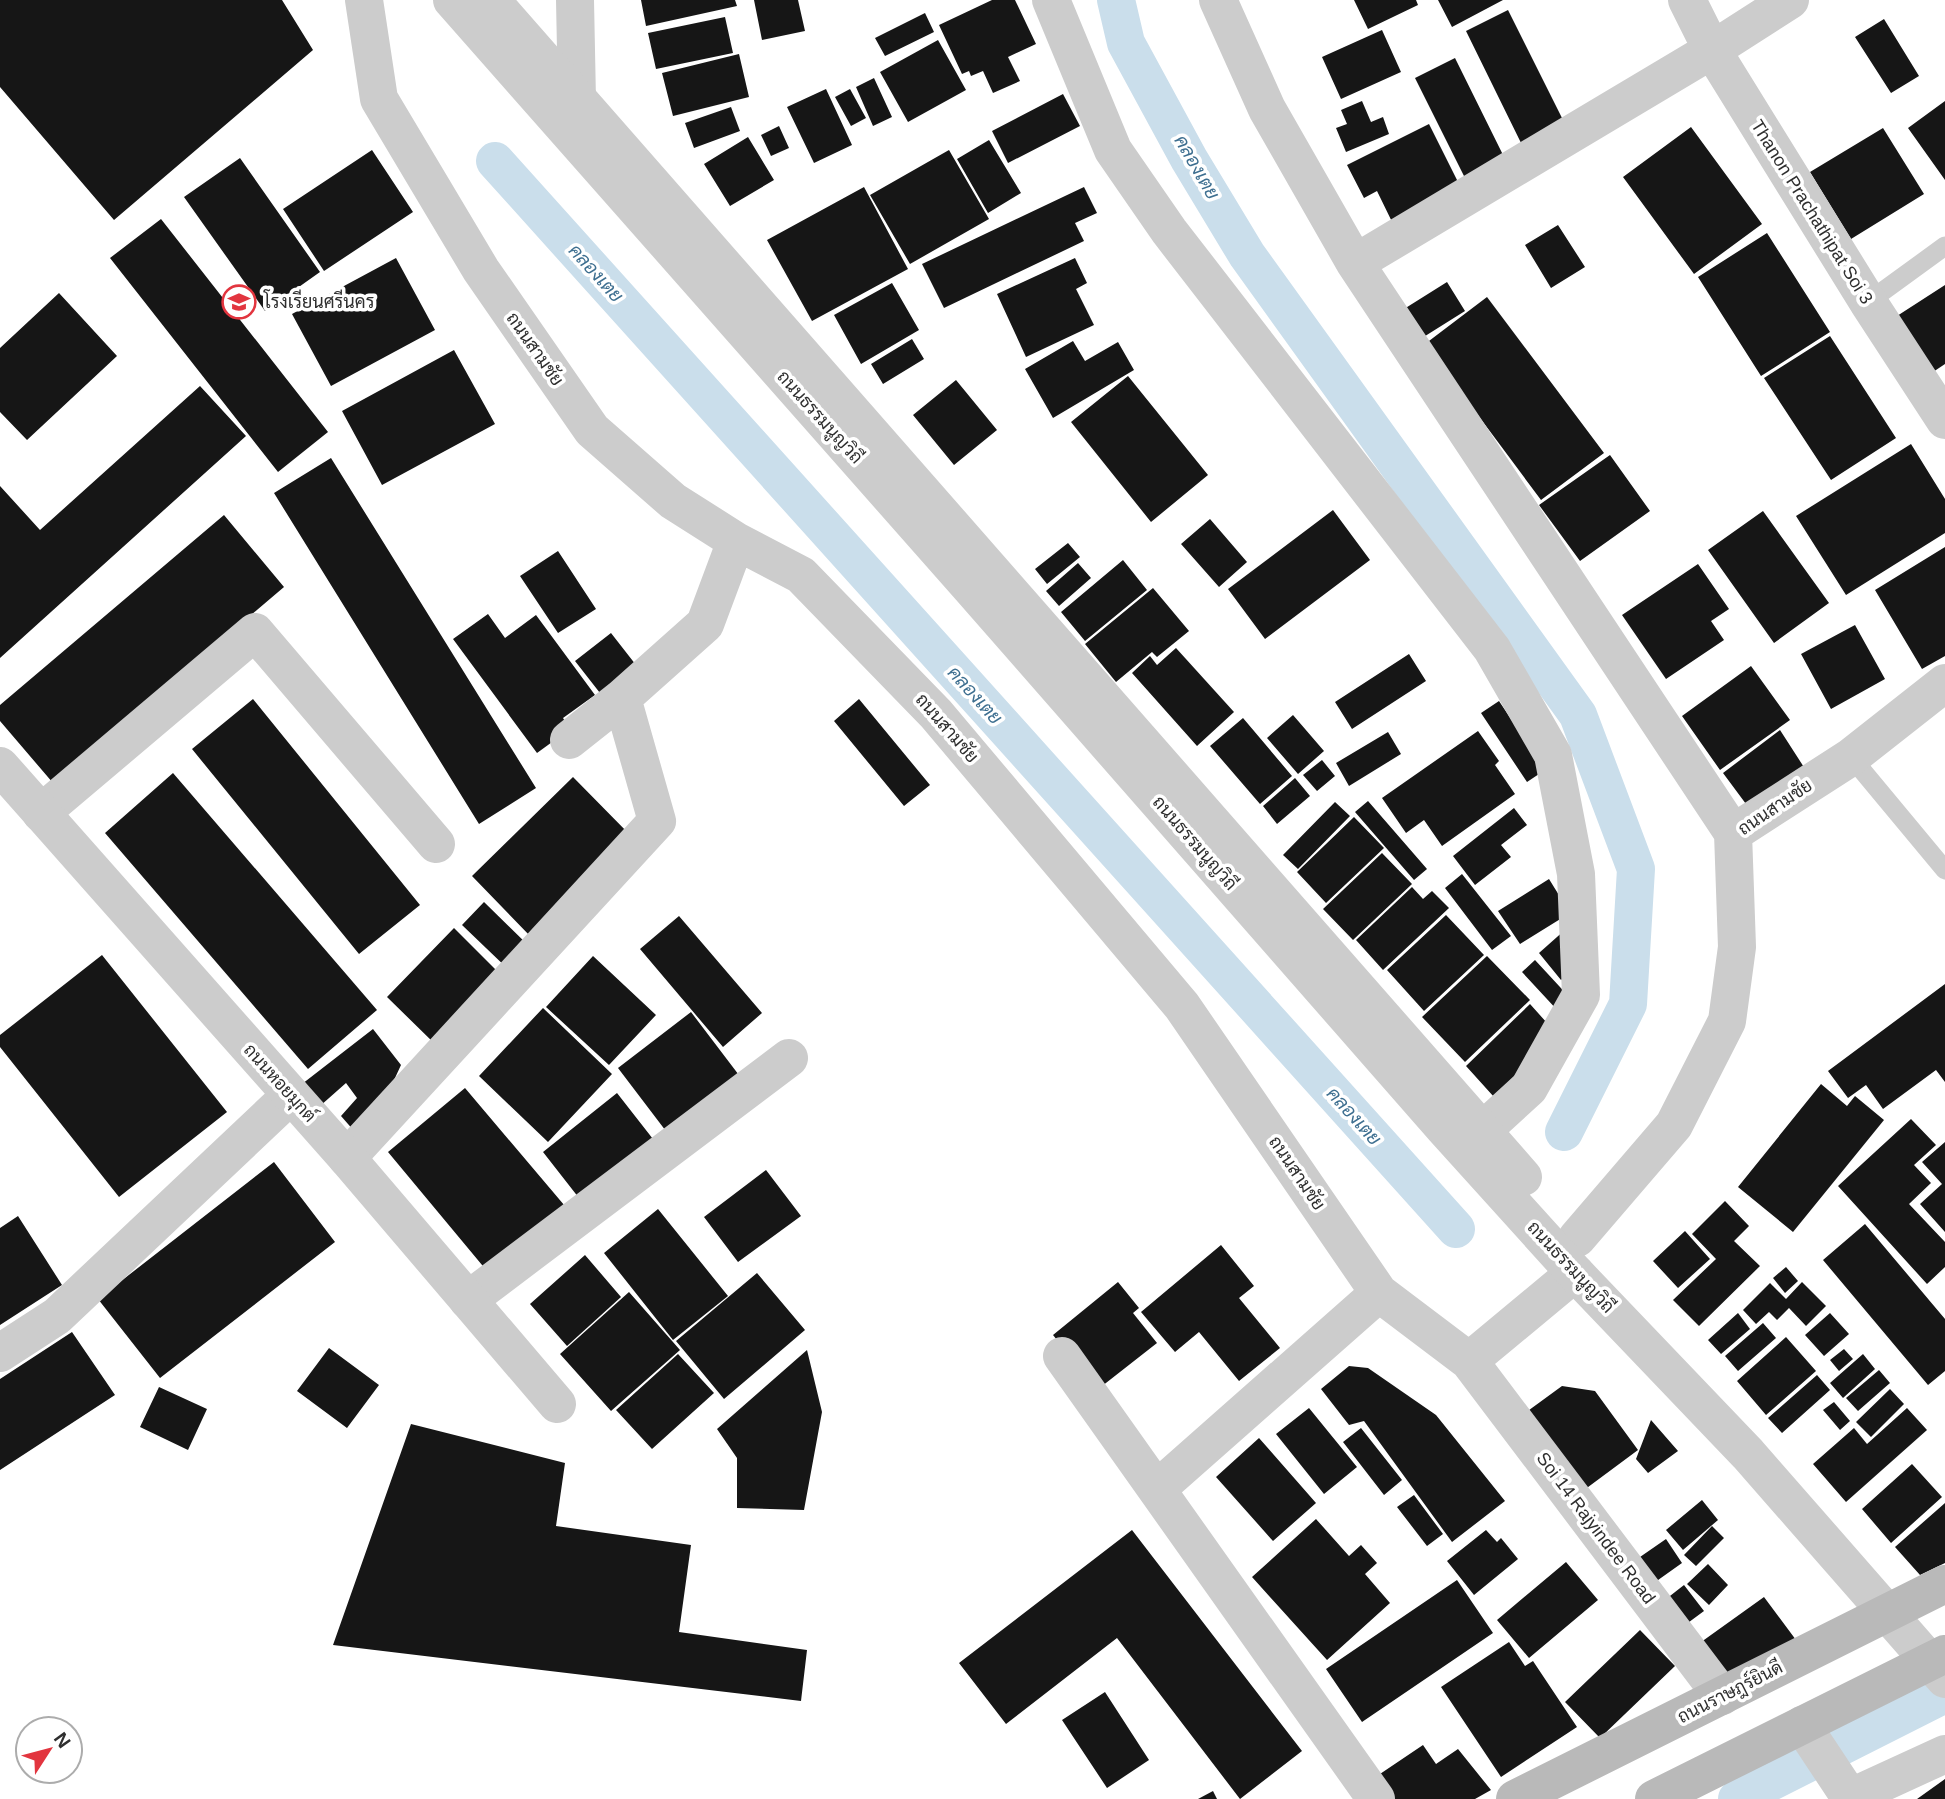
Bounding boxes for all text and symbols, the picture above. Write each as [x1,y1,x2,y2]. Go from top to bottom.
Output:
street label: Thanon Prachathipat Soi 3 [1747,116,1877,308]
water label: คลองเตย [1170,131,1224,203]
water label: คลองเตย [565,240,627,306]
school or university icon: โรงเรียนศรีนคร [220,283,258,321]
place label: โรงเรียนศรีนคร [263,289,375,312]
street label: ถนนสามชัย [502,308,568,389]
street label: ถนนธรรมนูญวิถี [771,365,869,469]
water label: คลองเตย [944,662,1006,728]
street label: ถนนสามชัย [912,689,983,767]
street label: ถนนสามชัย [1734,774,1816,839]
street label: ถนนธรรมนูญวิถี [1147,790,1243,896]
street label: ถนนหอยมุกต์ [238,1038,322,1127]
water label: คลองเตย [1323,1083,1385,1149]
street label: ถนนสามชัย [1265,1132,1330,1214]
street label: ถนนธรรมนูญวิถี [1521,1215,1621,1319]
street label: Soi 14 Rajyindee Road [1533,1448,1659,1608]
street label: ถนนราษฎร์ยินดี [1673,1654,1787,1729]
north arrow [14,1715,84,1785]
text: N [50,1729,75,1752]

